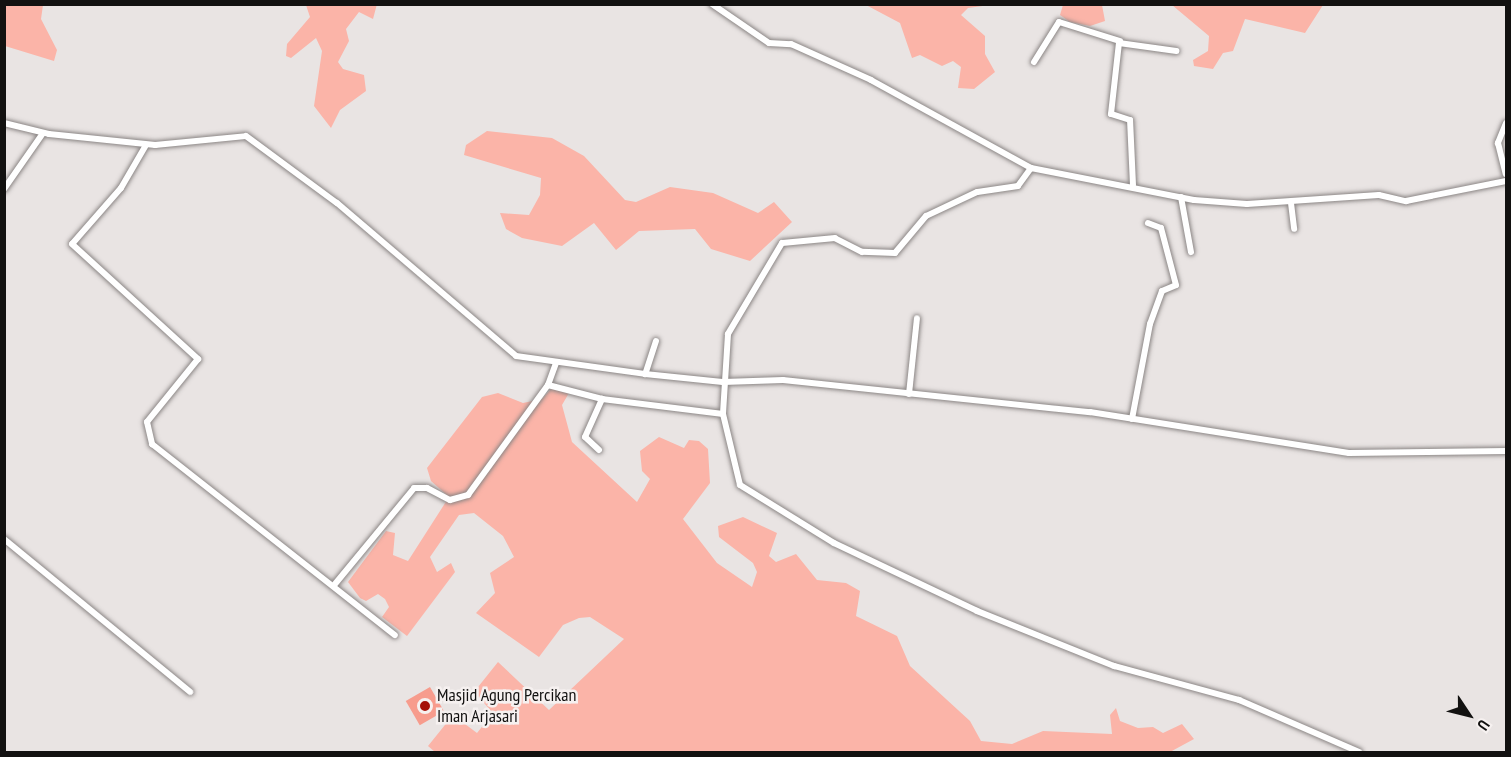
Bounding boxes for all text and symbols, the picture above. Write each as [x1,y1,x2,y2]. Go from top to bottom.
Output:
place label: Masjid Agung Percikan Iman Arjasari [437,685,577,728]
north arrow [1439,685,1499,745]
marker: Masjid Agung Percikan Iman Arjasari [418,699,432,713]
text: U [1473,716,1494,734]

